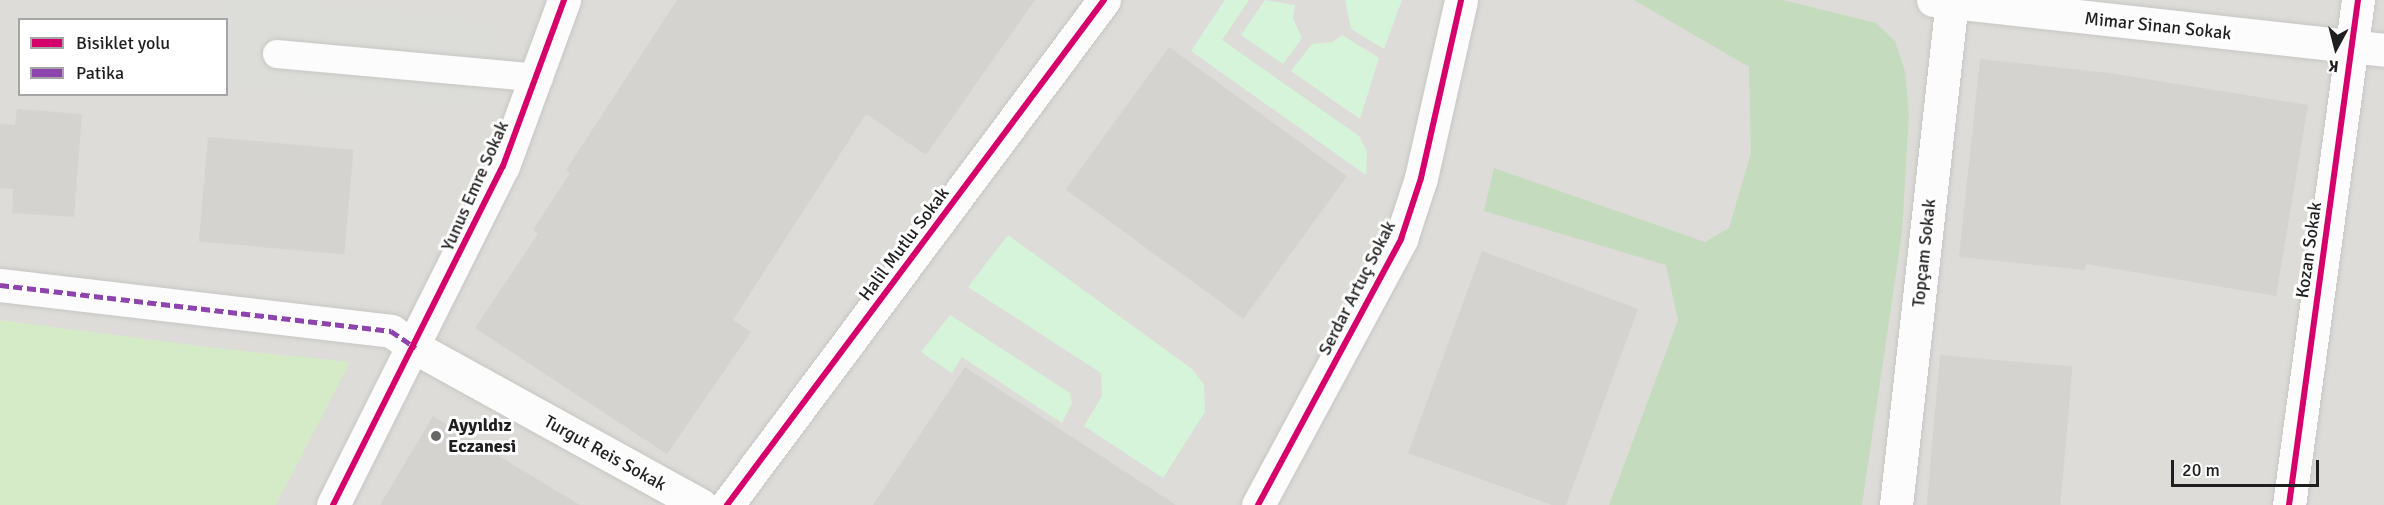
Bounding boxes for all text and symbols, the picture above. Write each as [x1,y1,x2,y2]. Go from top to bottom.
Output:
street label: Mimar Sinan Sokak [2083,8,2233,44]
legend [18,18,228,96]
north arrow [2306,18,2366,78]
text: Bisiklet yolu [76,32,170,54]
text: K [2328,55,2340,76]
text: Patika [76,62,124,84]
street label: Yunus Emre Sokak [437,118,513,254]
street label: Halil Mutlu Sokak [854,183,954,305]
street label: Topçam Sokak [1908,198,1940,308]
street label: Kozan Sokak [2292,200,2326,300]
street label: Serdar Artuç Sokak [1314,217,1400,359]
street label: Turgut Reis Sokak [540,411,670,495]
place label: Ayyıldız Eczanesi [448,415,516,458]
marker: Ayyıldız Eczanesi [429,429,443,443]
scale bar [2174,448,2322,486]
text: 20 m [2182,459,2220,481]

